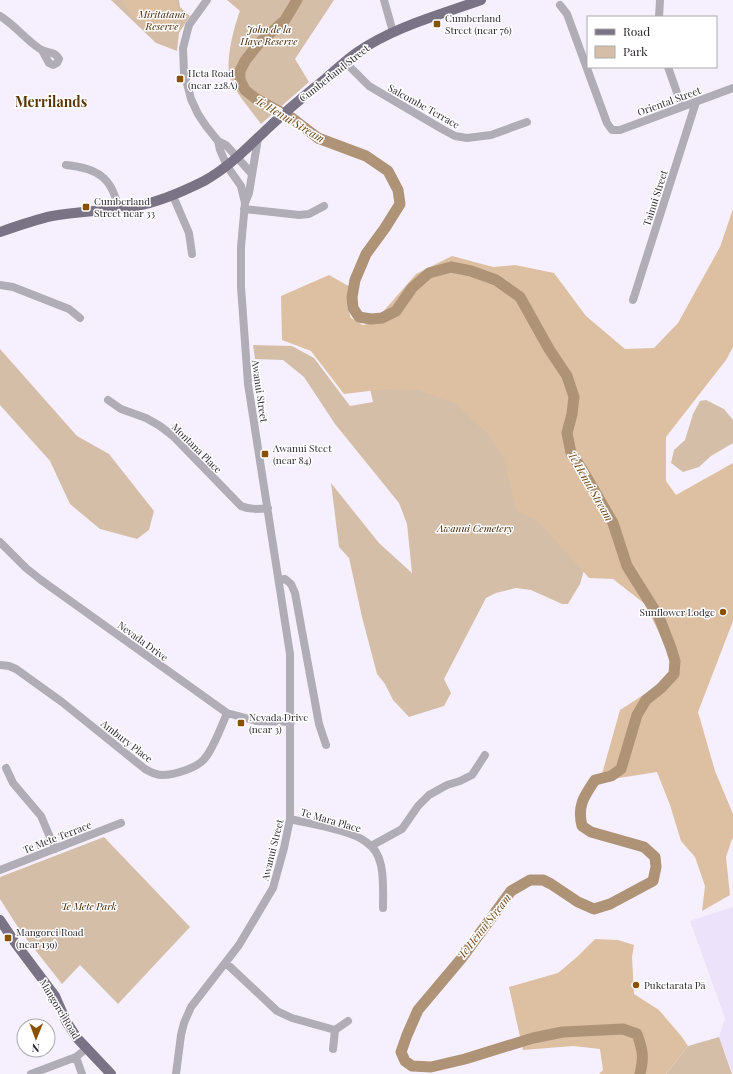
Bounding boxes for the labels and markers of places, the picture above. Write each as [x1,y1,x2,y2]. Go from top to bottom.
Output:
place label: Cumberland Street (near 76) [445,11,512,37]
marker: Cumberland Street (near 76) [432,19,442,29]
place label: Heta Road (near 228A) [188,66,238,92]
marker: Heta Road (near 228A) [175,74,185,84]
place label: Cumberland Street near 33 [94,194,155,220]
marker: Cumberland Street near 33 [81,202,91,212]
place label: Awanui Steet (near 84) [272,441,332,467]
marker: Awanui Steet (near 84) [260,449,270,459]
place label: Sunflower Lodge [639,605,715,619]
marker: Sunflower Lodge [718,607,728,617]
place label: Nevada Drive (near 3) [249,710,308,736]
marker: Nevada Drive (near 3) [236,718,246,728]
place label: Mangorei Road (near 139) [16,925,84,951]
marker: Mangorei Road (near 139) [3,933,13,943]
place label: Puketarata Pā [644,978,706,992]
marker: Puketarata Pā [631,980,641,990]

